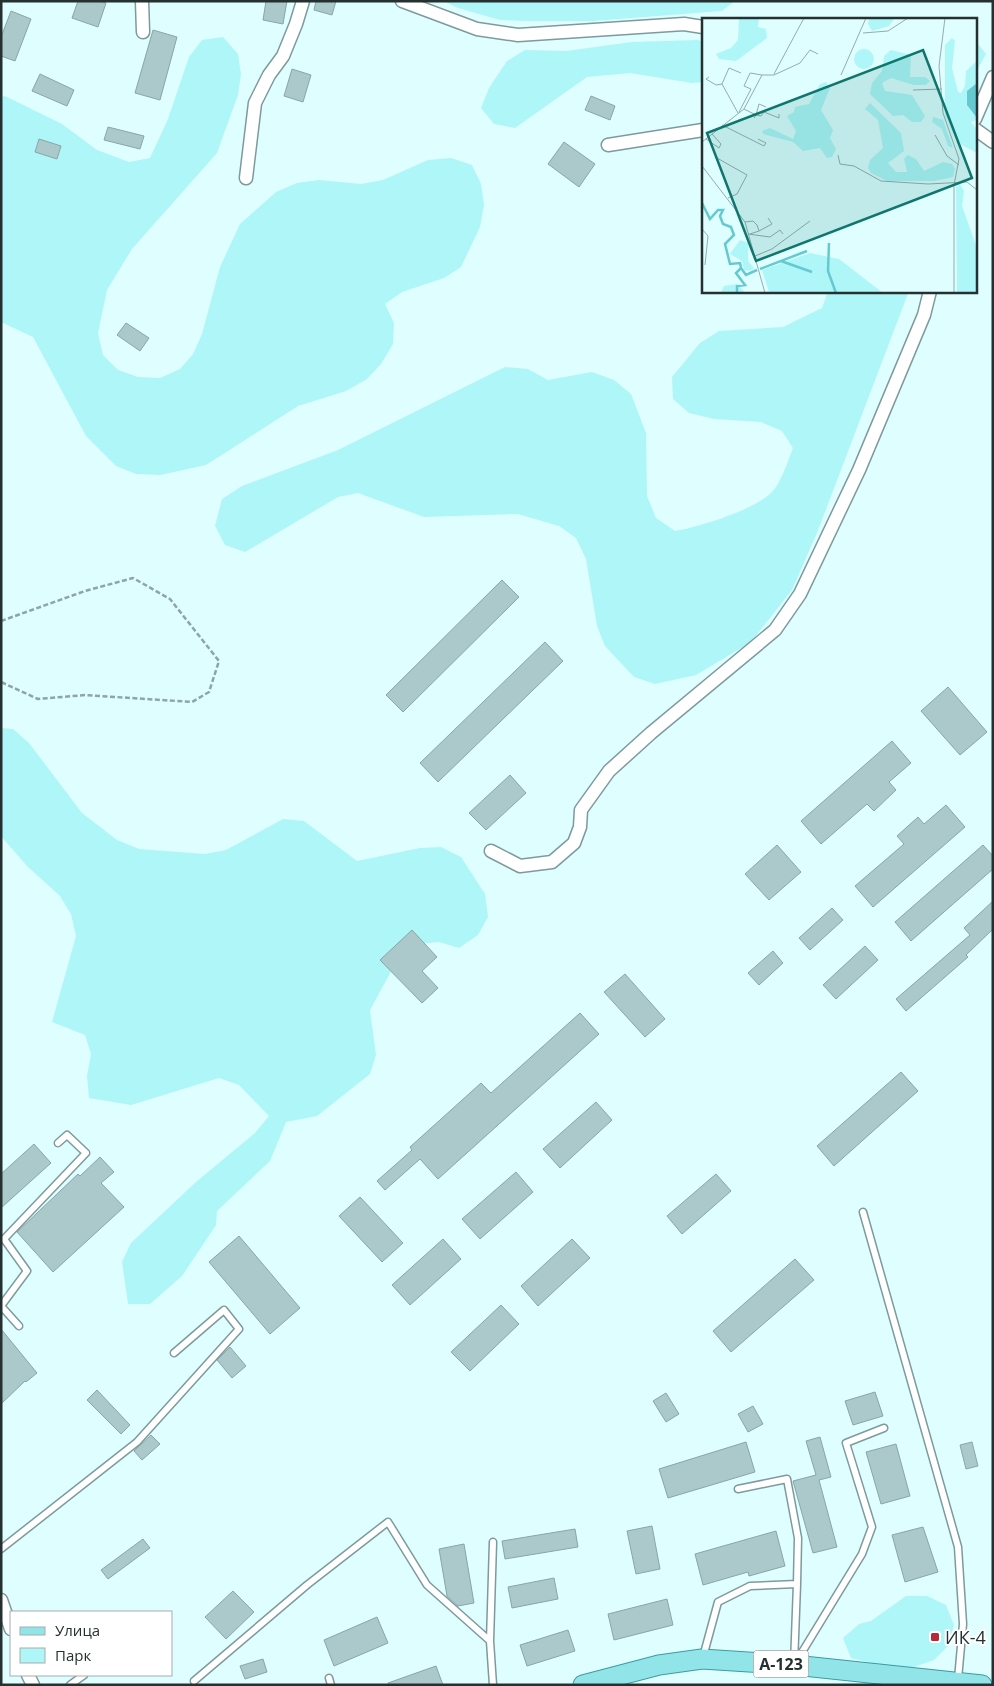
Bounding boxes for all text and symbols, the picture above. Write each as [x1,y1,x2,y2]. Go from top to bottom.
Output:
inset map [702,18,976,292]
legend [10,1611,172,1676]
text: Улица [55,1620,100,1640]
place label: ИК-4 [945,1625,986,1649]
marker: ИК-4 [929,1631,941,1643]
text: Парк [55,1645,91,1665]
road number: А-123 [754,1650,808,1678]

